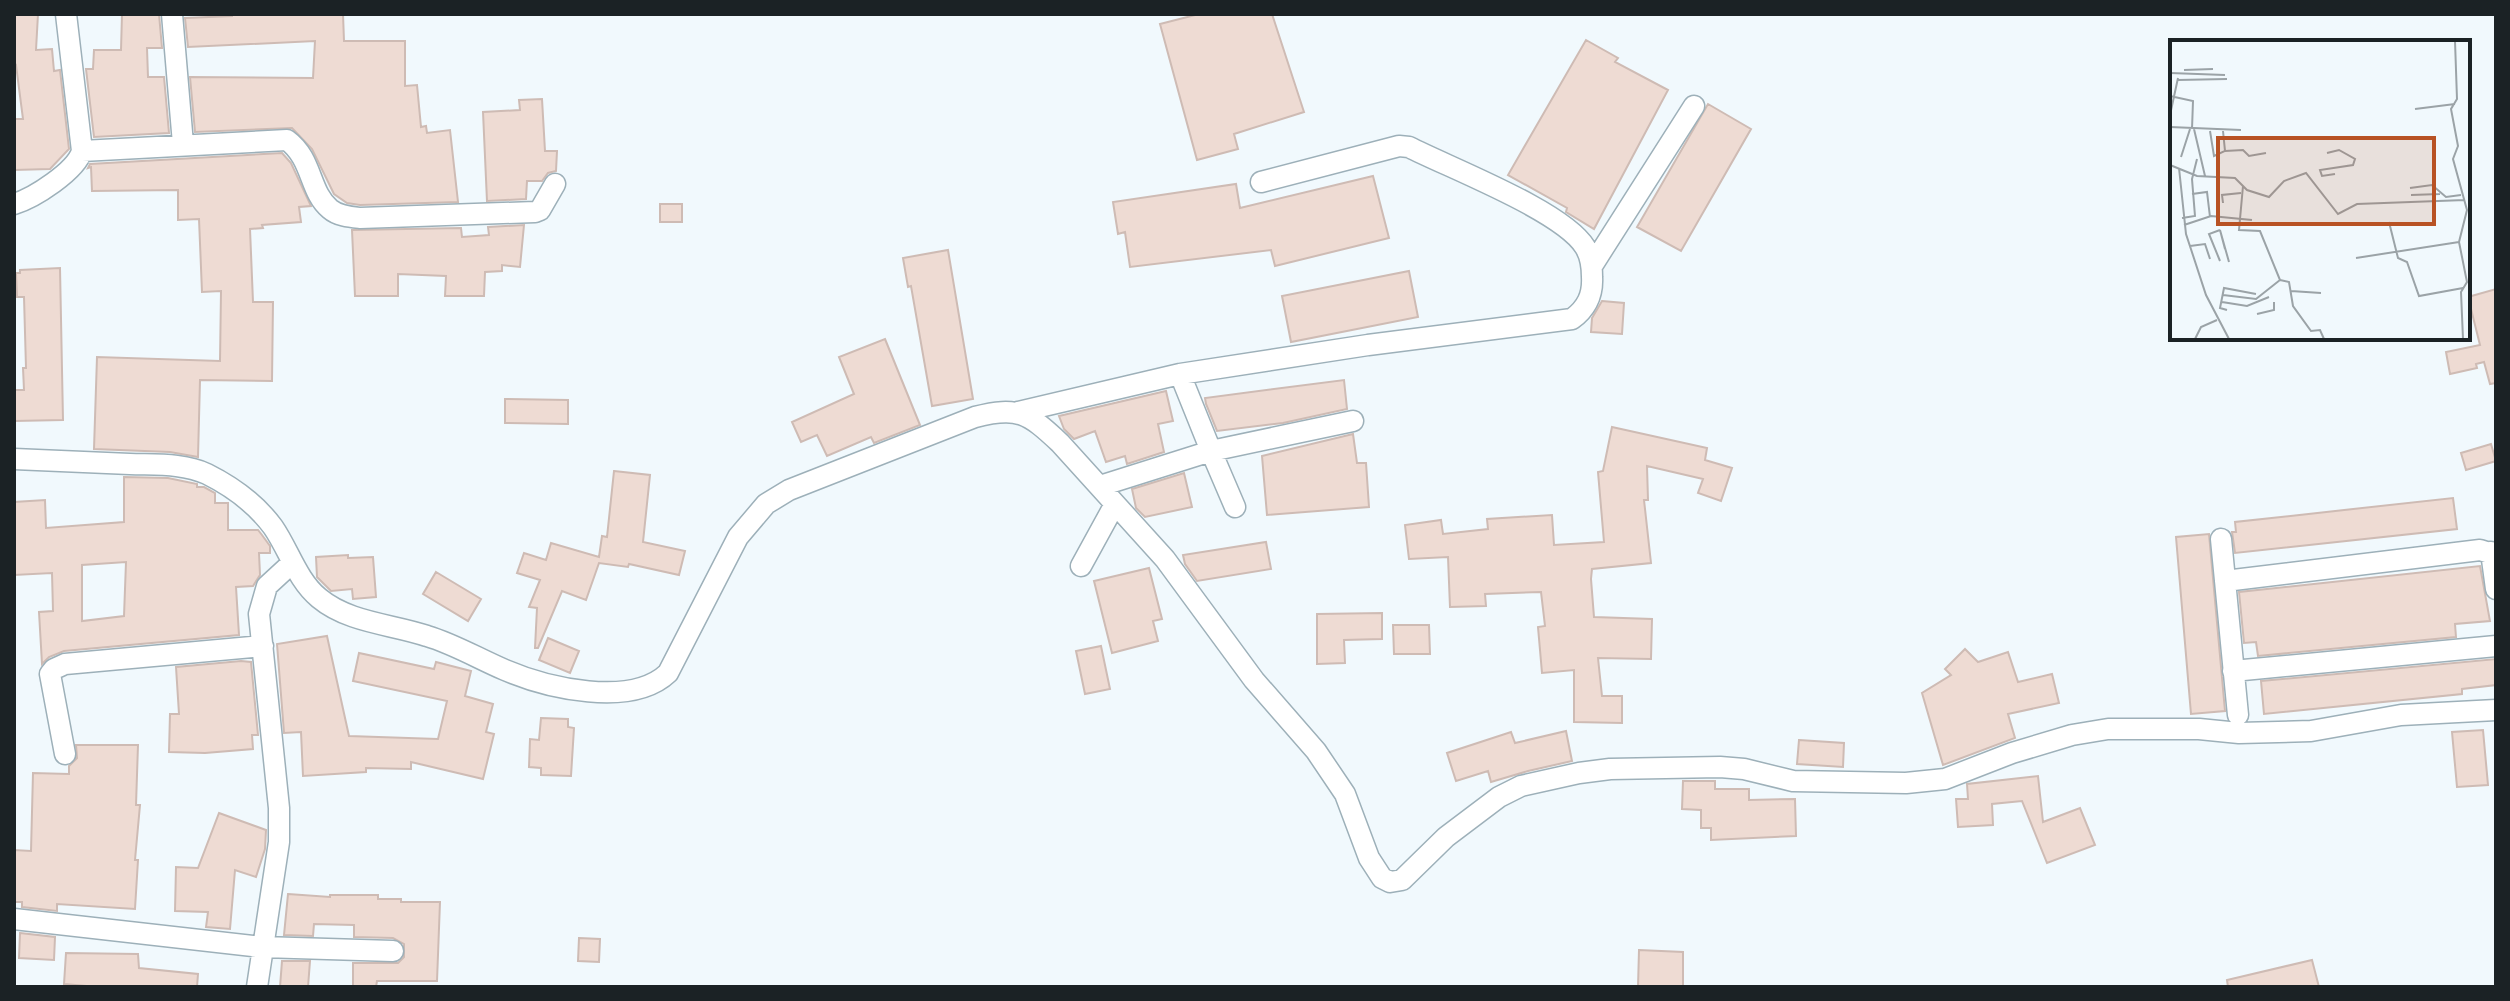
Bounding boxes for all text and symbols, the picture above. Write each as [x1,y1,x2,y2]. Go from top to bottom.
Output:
inset map [2170,40,2470,340]

